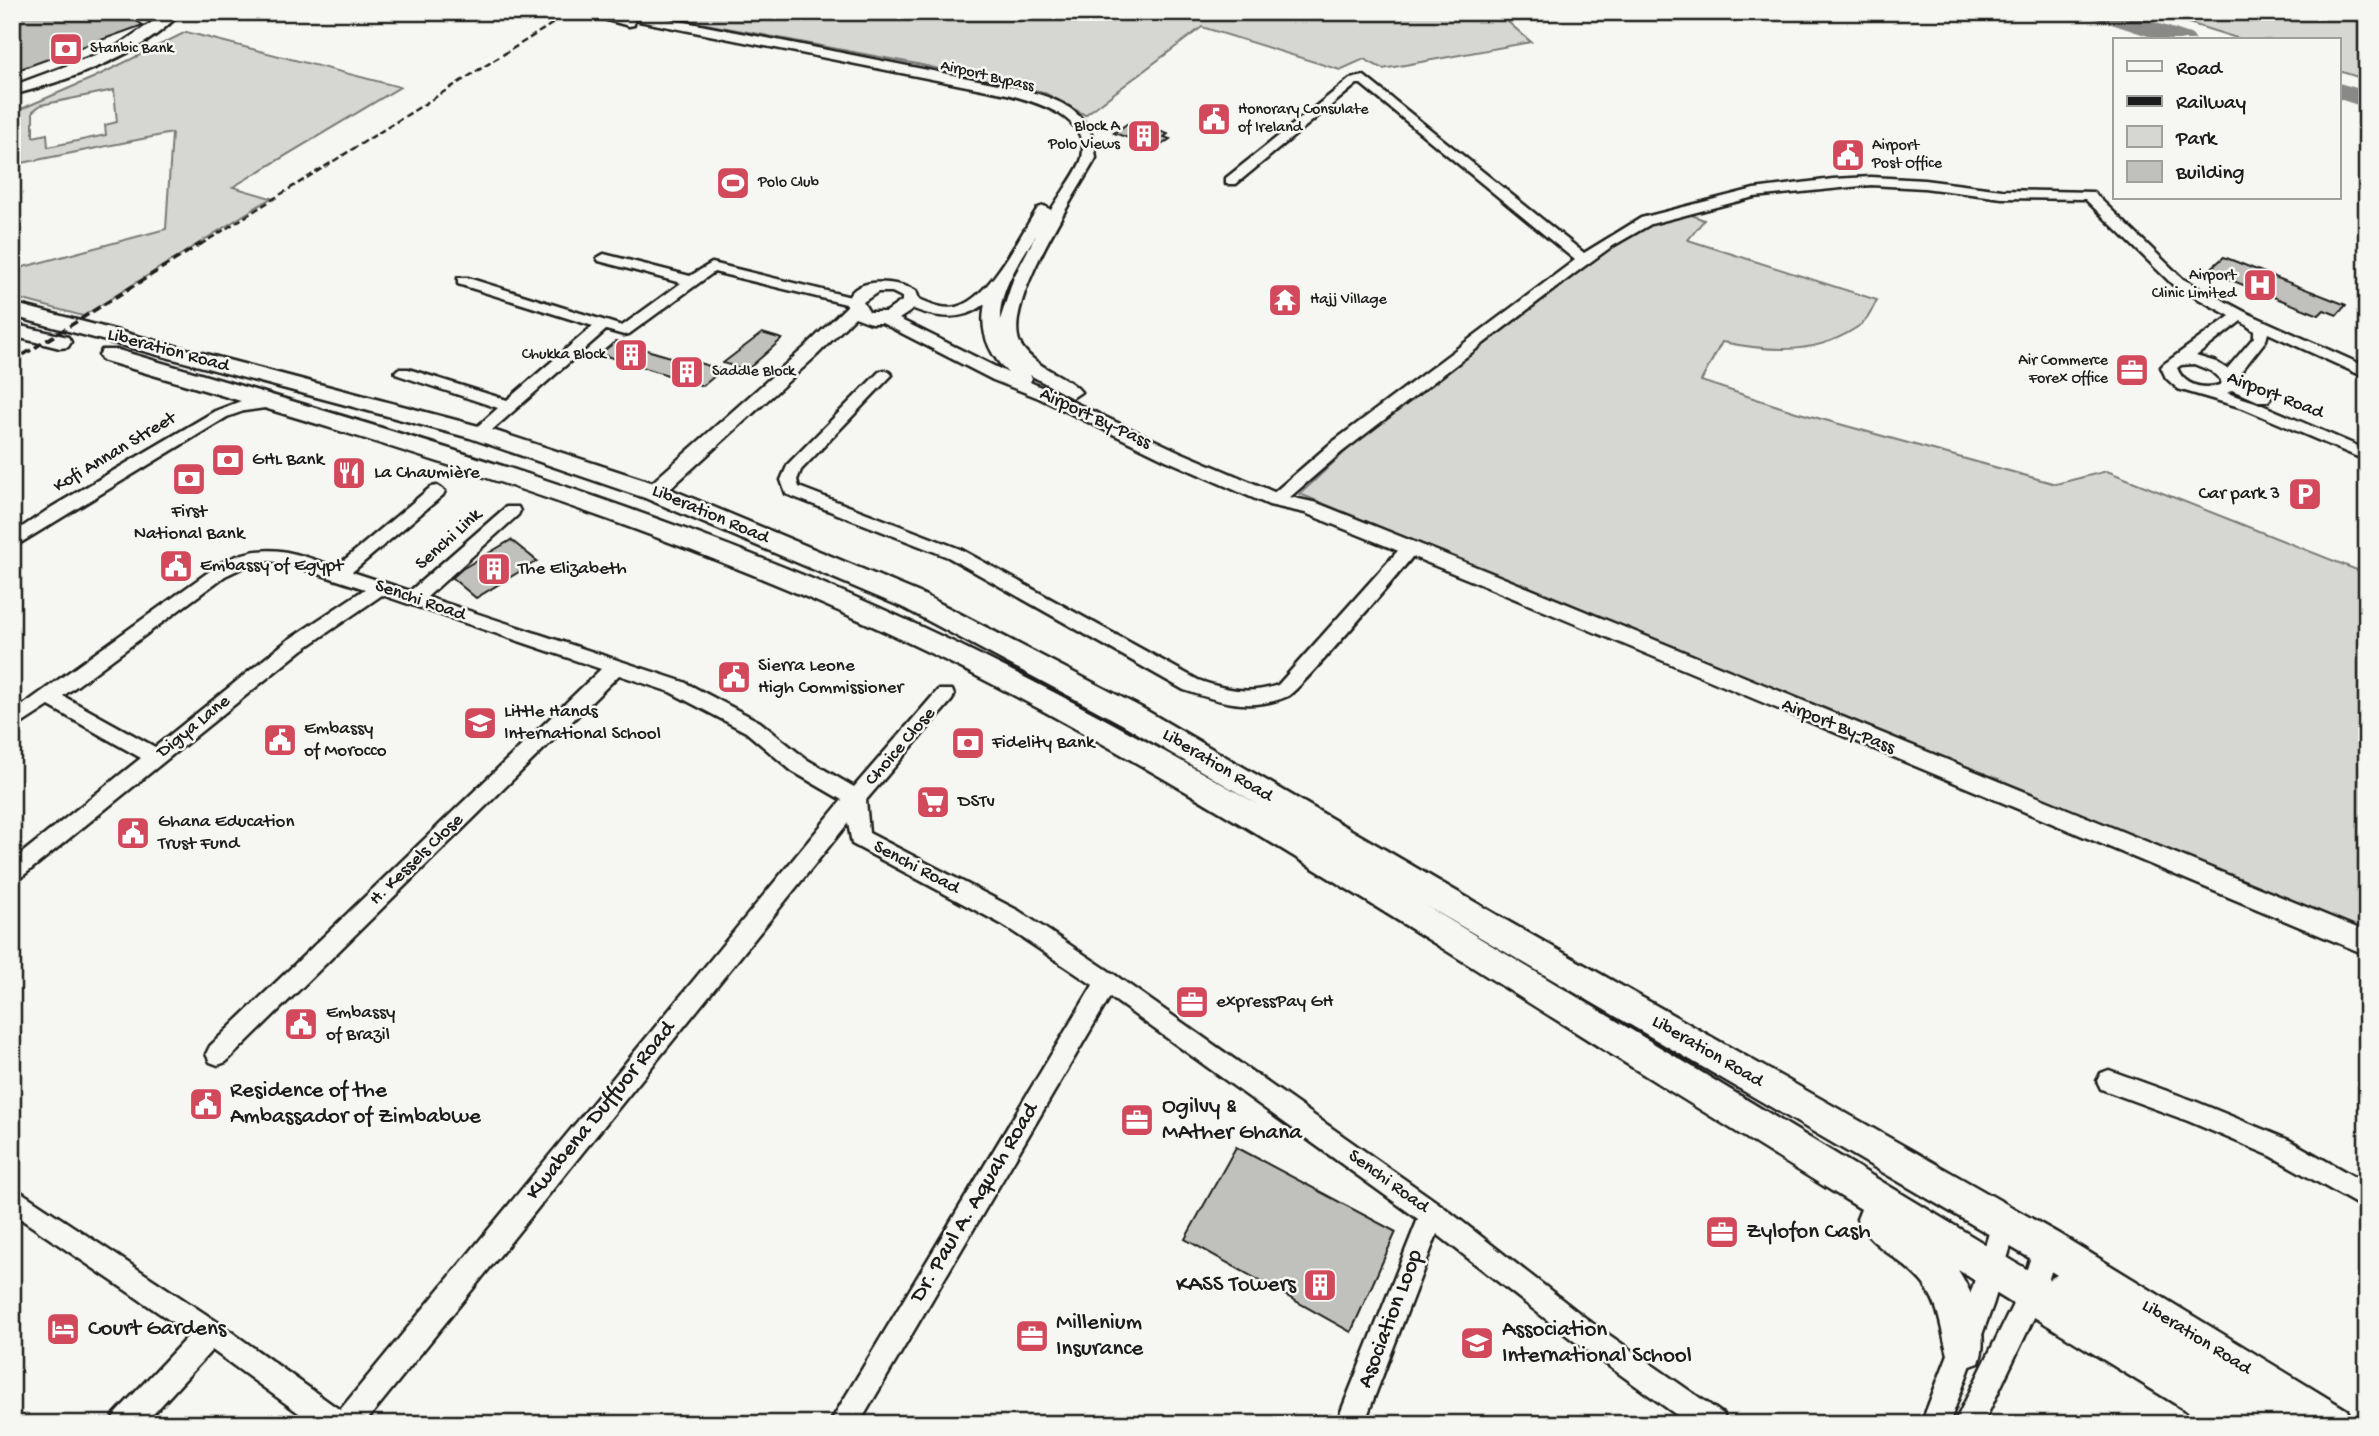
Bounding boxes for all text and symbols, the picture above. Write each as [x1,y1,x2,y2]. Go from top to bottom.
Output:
bank icon: Stanbic Bank [47,30,85,68]
legend [2113,38,2340,200]
place label: Stanbic Bank [90,40,175,59]
street label: Airport Bypass [938,57,1037,97]
text: Road [2176,58,2224,83]
text: Railway [2176,92,2246,117]
public building icon: Honorary Consulate of Ireland [1195,100,1233,138]
place label: Honorary Consulate of Ireland [1238,101,1369,138]
building icon: Block A Polo Views [1125,117,1163,155]
place label: Block A Polo Views [1047,118,1122,155]
text: Park [2175,128,2219,153]
public building icon: Airport Post Office [1829,136,1867,174]
place label: Airport Post Office [1871,137,1943,174]
text: Building [2175,162,2245,187]
sports icon: Polo Club [714,164,752,202]
place label: Polo Club [757,174,819,193]
hospital icon: Airport Clinic Limited [2241,266,2279,304]
place label: Airport Clinic Limited [2152,267,2238,304]
temple icon: Hajj Village [1266,281,1304,319]
place label: Hajj Village [1310,291,1388,310]
street label: Liberation Road [105,324,233,379]
building icon: Chukka Block [612,336,650,374]
place label: Chukka Block [522,346,608,365]
office icon: Air Commerce Forex Office [2113,351,2151,389]
place label: Air Commerce Forex Office [2018,352,2109,389]
building icon: Saddle Block [668,353,706,391]
place label: Saddle Block [712,363,797,382]
street label: Airport Road [2223,367,2328,426]
street label: Airport By-Pass [1036,383,1155,455]
street label: Kofi Annan Street [50,406,182,499]
bank icon: GHL Bank [209,441,247,479]
place label: GHL Bank [252,449,326,472]
restaurant icon: La Chaumière [330,454,368,492]
bank icon: First National Bank [170,460,208,498]
place label: La Chaumière [374,462,480,485]
parking icon: Car park 3 [2286,475,2324,513]
street label: Liberation Road [648,480,774,551]
place label: Car park 3 [2198,483,2280,506]
place label: First National Bank [134,501,246,546]
street label: Senchi Link [411,503,488,576]
public building icon: Embassy of Egypt [157,547,195,585]
building icon: The Elizabeth [475,550,513,588]
place label: Embassy of Egypt [200,555,345,578]
place label: The Elizabeth [517,558,627,581]
street label: Senchi Road [372,575,470,628]
place label: Sierra Leone High Commissioner [758,655,906,700]
public building icon: Sierra Leone High Commissioner [715,658,753,696]
street label: Digya Lane [151,690,236,765]
street label: Airport By-Pass [1778,694,1899,761]
place label: Little Hands International School [504,701,661,746]
street label: Choice Close [861,703,941,791]
school or university icon: Little Hands International School [461,704,499,742]
place label: Embassy of Morocco [304,718,387,763]
public building icon: Embassy of Morocco [261,721,299,759]
bank icon: Fidelity Bank [949,724,987,762]
street label: Liberation Road [1158,724,1278,809]
place label: Fidelity Bank [991,732,1096,755]
supermarket icon: DSTv [914,783,952,821]
place label: DSTv [956,791,995,814]
street label: H. Kessels Close [365,809,469,911]
place label: Ghana Education Trust Fund [157,811,294,856]
public building icon: Ghana Education Trust Fund [114,814,152,852]
street label: Senchi Road [869,836,965,901]
office icon: expressPay GH [1173,983,1211,1021]
place label: expressPay GH [1216,991,1334,1014]
place label: Embassy of Brazil [326,1002,396,1047]
public building icon: Embassy of Brazil [282,1005,320,1043]
street label: Liberation Road [1647,1011,1768,1094]
street label: Kwabena Duffuor Road [520,1015,683,1206]
place label: Residence of the Ambassador of Zimbabwe [230,1078,482,1131]
public building icon: Residence of the Ambassador of Zimbabwe [187,1085,225,1123]
place label: Ogilvy & MAther Ghana [1162,1094,1303,1147]
street label: Dr. Paul A. Aquah Road [904,1097,1046,1309]
office icon: Ogilvy & MAther Ghana [1118,1101,1156,1139]
street label: Senchi Road [1343,1145,1434,1220]
office icon: Zylofon Cash [1703,1213,1741,1251]
place label: Zylofon Cash [1746,1219,1871,1246]
street label: Asociation Loop [1352,1246,1430,1392]
building icon: KASS Towers [1301,1266,1339,1304]
place label: KASS Towers [1176,1272,1297,1299]
street label: Liberation Road [2137,1295,2257,1382]
hotel icon: Court Gardens [44,1310,82,1348]
place label: Millenium Insurance [1056,1310,1144,1363]
place label: Court Gardens [88,1316,227,1343]
office icon: Millenium Insurance [1013,1317,1051,1355]
place label: Association International School [1502,1317,1692,1370]
school or university icon: Association International School [1458,1324,1496,1362]

